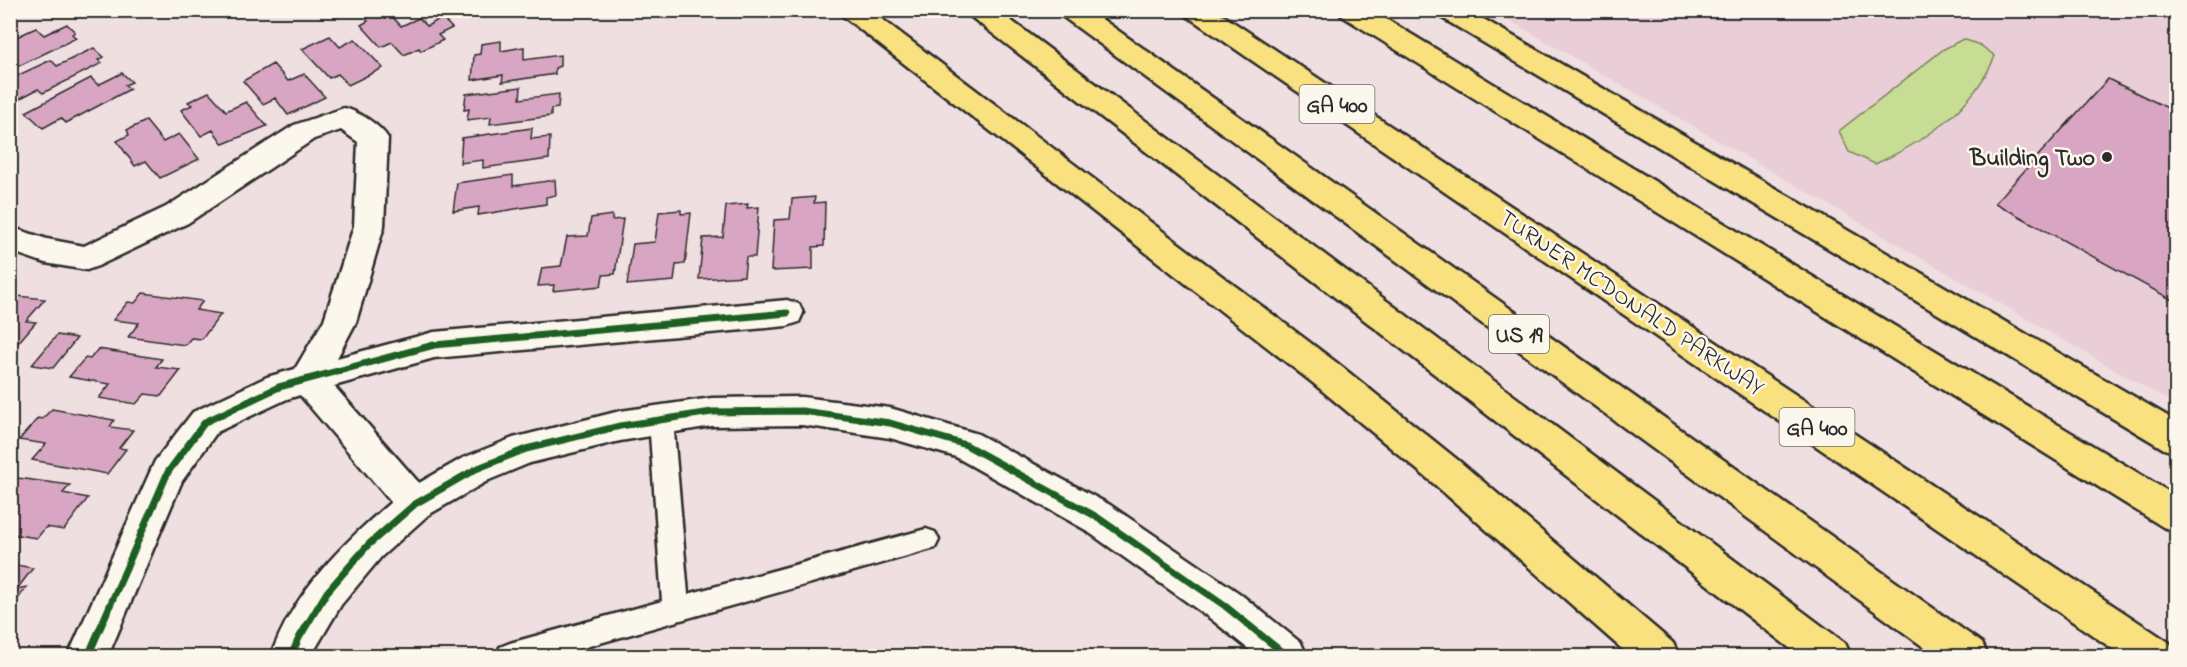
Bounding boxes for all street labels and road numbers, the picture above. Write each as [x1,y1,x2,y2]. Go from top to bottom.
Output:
road number: GA 400 [1300,85,1374,123]
street label: TURNER MCDONALD PARKWAY [1491,202,1770,406]
road number: US 19 [1489,315,1549,353]
road number: GA 400 [1780,408,1854,446]

